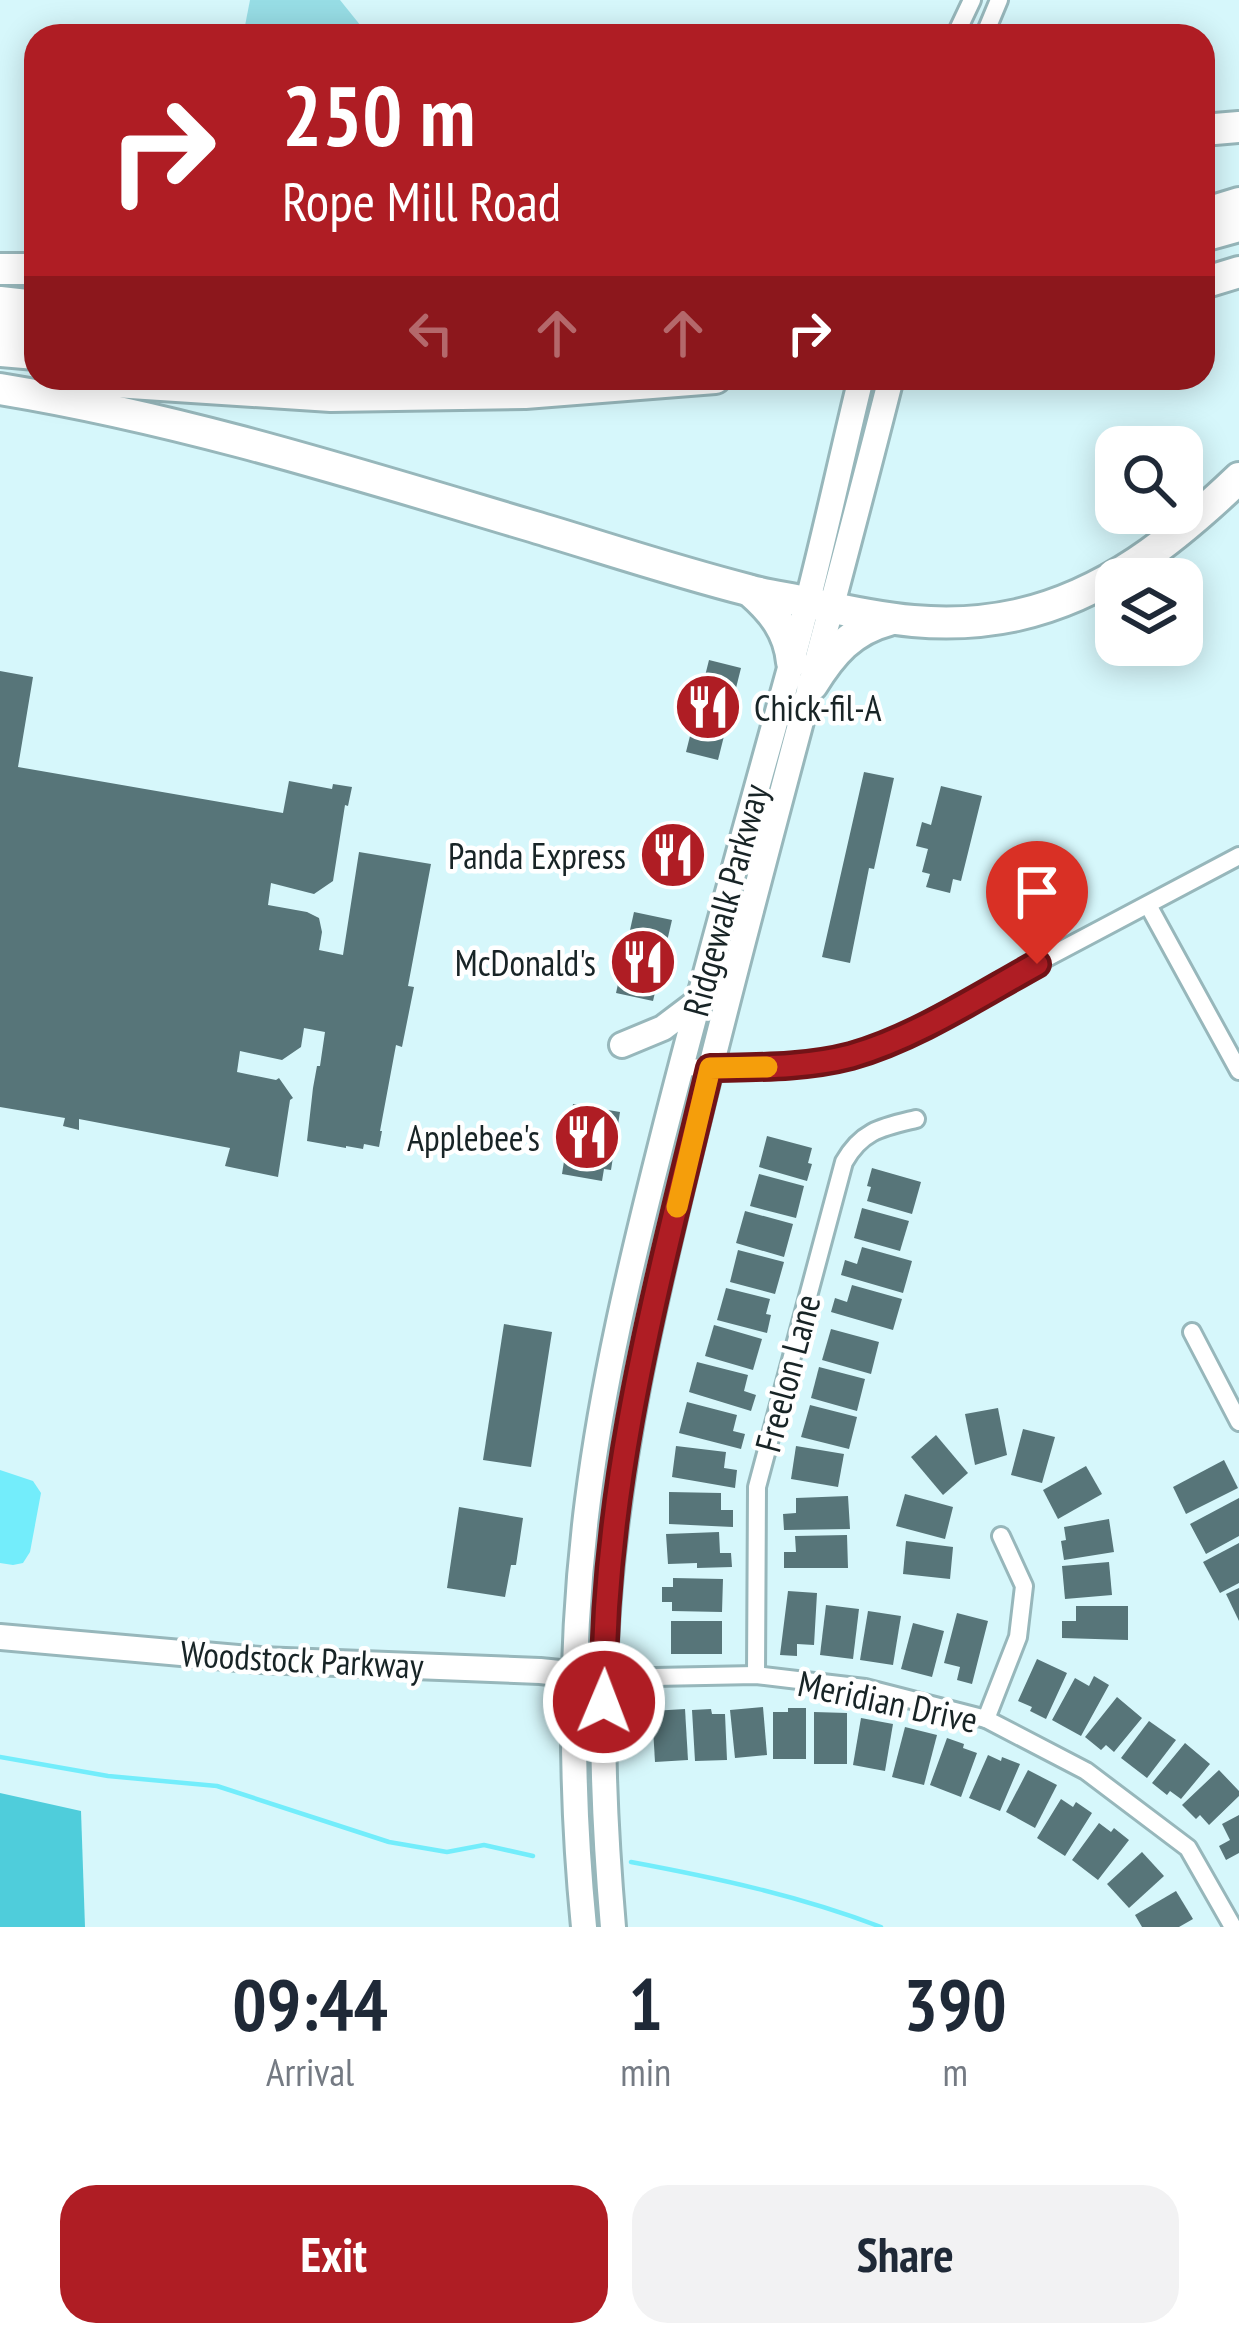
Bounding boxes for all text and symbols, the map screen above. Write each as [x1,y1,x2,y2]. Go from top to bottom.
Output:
text: 250 m [282,60,475,169]
icon: right [84,72,240,228]
text: Rope Mill Road [282,166,561,236]
icon: left [398,300,464,366]
icon: ahead [524,300,590,366]
icon: ahead [650,300,716,366]
icon: right [776,300,842,366]
map controls [1095,426,1203,666]
button: search [1095,426,1203,534]
button: layers [1095,558,1203,666]
restaurant icon: Chick-fil-A [673,672,743,742]
place label: Chick-fil-A [754,684,882,731]
street label: Ridgewalk Parkway [671,778,779,1021]
restaurant icon: Panda Express [638,820,708,890]
place label: Panda Express [448,832,626,879]
pin [986,841,1088,964]
icon: arrive [1004,859,1070,925]
restaurant icon: McDonald's [608,927,678,997]
place label: McDonald's [455,939,596,986]
restaurant icon: Applebee's [552,1102,622,1172]
place label: Applebee's [407,1114,540,1161]
street label: Freelon Lane [743,1289,831,1457]
street label: Woodstock Parkway [179,1629,425,1689]
position arrow [541,1639,667,1765]
street label: Meridian Drive [794,1659,982,1743]
text: 09:44 [232,1957,388,2050]
text: 1 [629,1957,663,2050]
text: 390 [903,1957,1007,2050]
text: Arrival [266,2046,354,2097]
text: min [620,2046,671,2097]
text: m [942,2046,968,2097]
button: Exit [60,2185,608,2323]
button: Share [632,2185,1179,2323]

